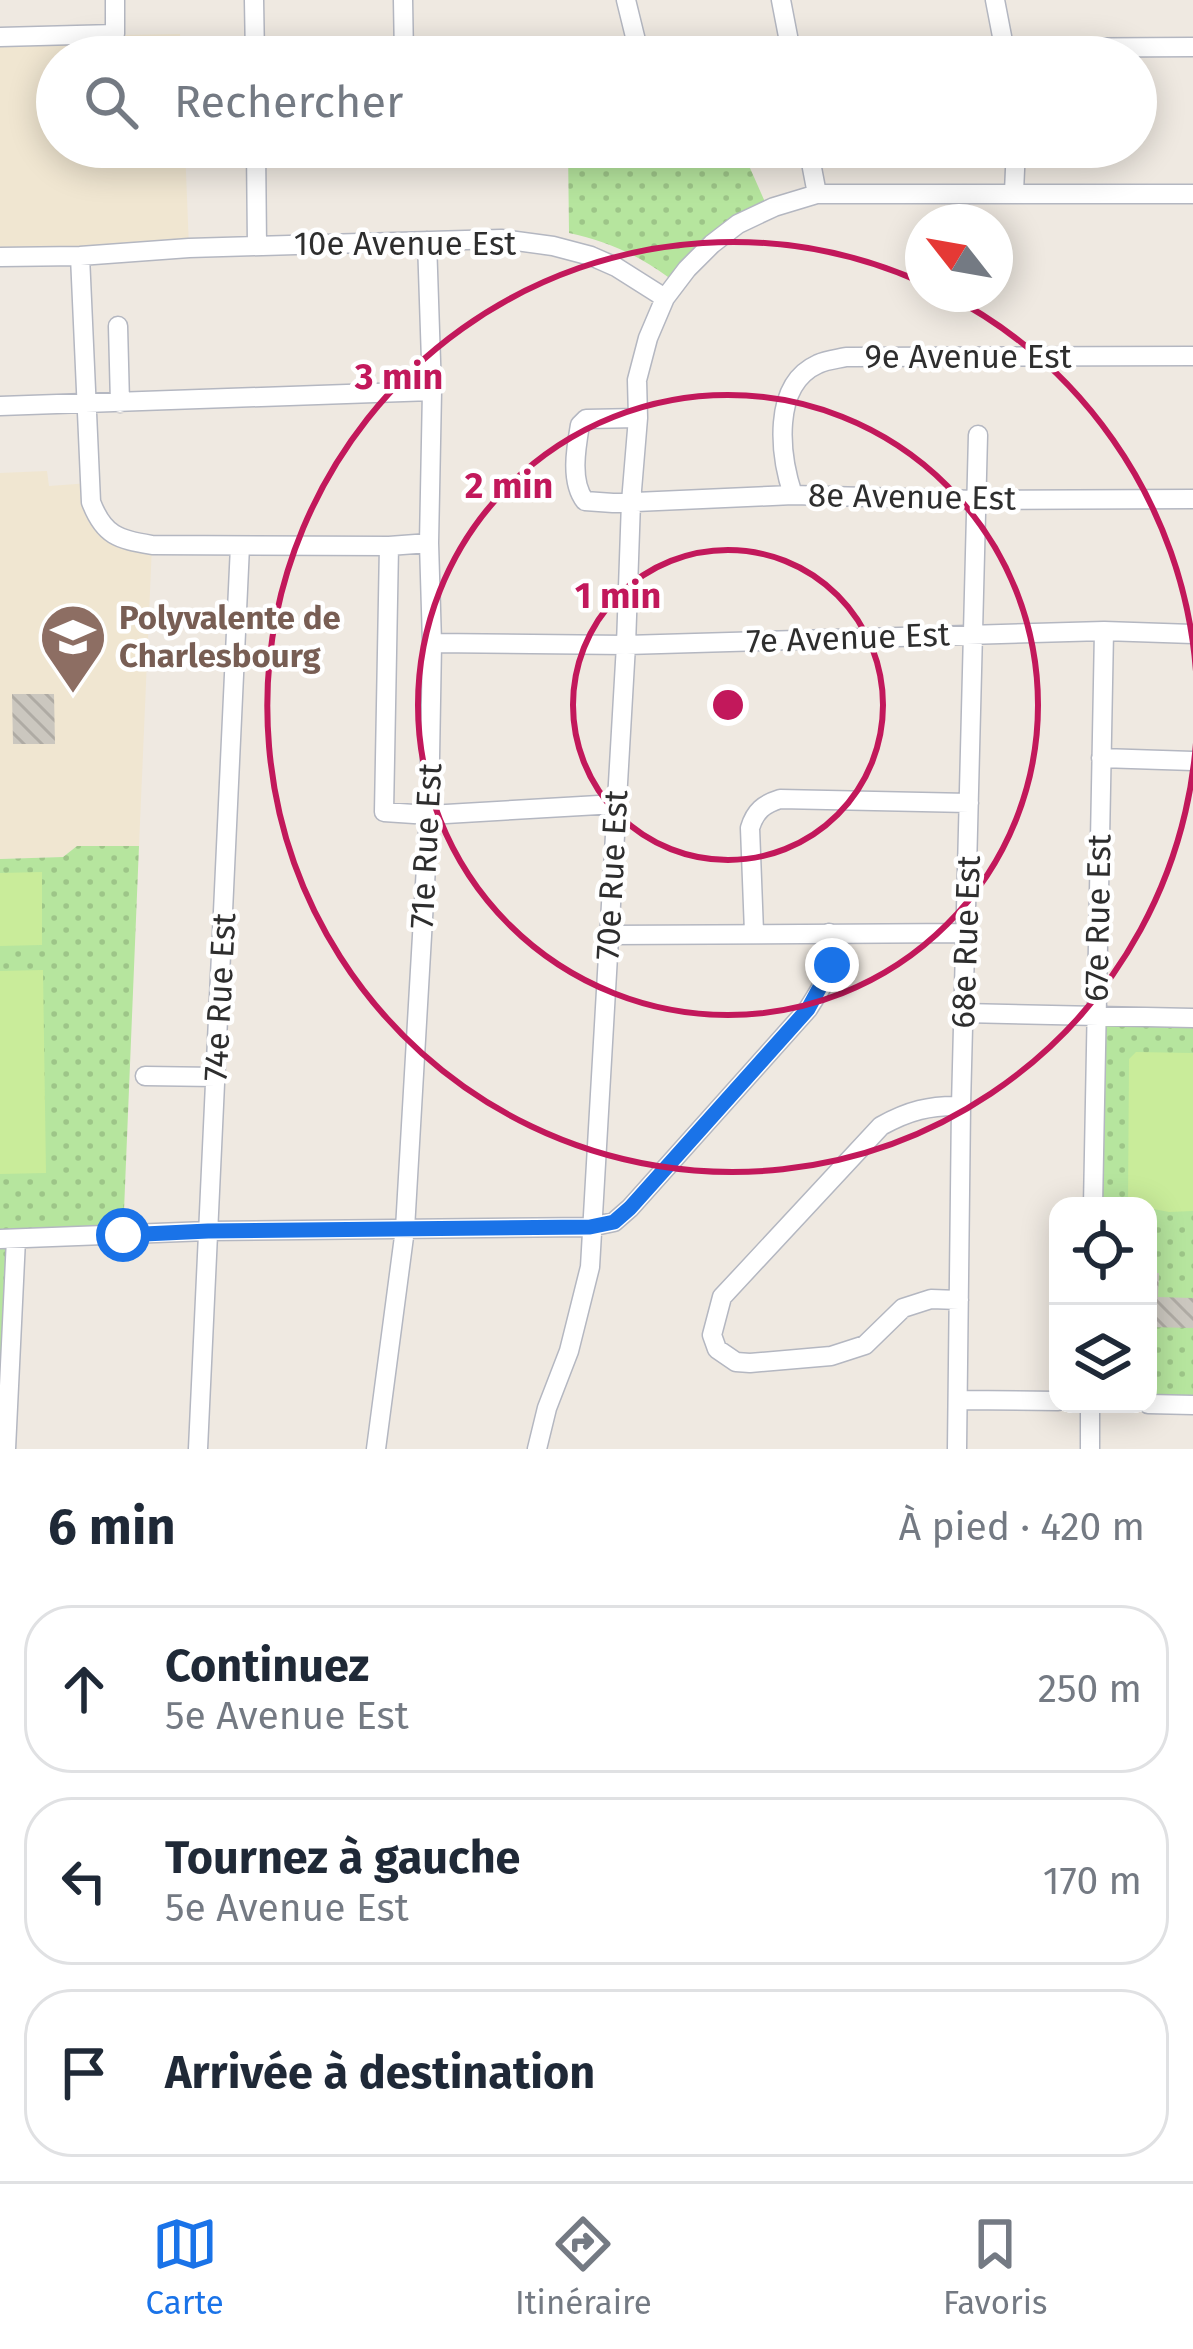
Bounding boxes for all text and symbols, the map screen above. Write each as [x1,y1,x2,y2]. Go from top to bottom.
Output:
search box [36,36,1157,168]
icon: search [78,69,144,135]
text: Rechercher [174,75,403,129]
north arrow [905,204,1013,312]
street label: 10e Avenue Est [294,224,516,264]
street label: 9e Avenue Est [864,337,1072,377]
text: 3 min [354,355,443,399]
text: 2 min [465,464,553,508]
street label: 8e Avenue Est [808,475,1016,519]
text: 1 min [575,574,661,618]
place label: Polyvalente de Charlesbourg [119,598,341,676]
school or university icon: Polyvalente de Charlesbourg [38,602,108,696]
street label: 7e Avenue Est [746,614,950,662]
centre of rings [707,684,749,726]
street label: 71e Rue Est [402,762,450,930]
street label: 70e Rue Est [588,789,636,961]
street label: 67e Rue Est [1077,834,1119,1002]
street label: 68e Rue Est [943,855,989,1029]
street label: 74e Rue Est [196,912,244,1082]
route end [805,938,859,992]
map controls [1049,1197,1157,1413]
button: locate [1049,1197,1157,1305]
route start [96,1208,150,1262]
button: layers [1049,1305,1157,1413]
text: 6 min [48,1496,176,1558]
text: À pied · 420 m [899,1504,1145,1550]
text: Continuez [165,1639,369,1693]
icon: ahead [51,1656,117,1722]
text: 250 m [1038,1666,1142,1712]
text: 5e Avenue Est [165,1693,409,1739]
text: Tournez à gauche [165,1831,520,1885]
icon: left [51,1848,117,1914]
text: 170 m [1043,1858,1142,1904]
text: 5e Avenue Est [165,1885,409,1931]
icon: arrive [51,2040,117,2106]
text: Arrivée à destination [165,2046,595,2100]
tab: Carte [146,2211,224,2323]
tab: Itinéraire [515,2211,652,2323]
tab: Favoris [943,2211,1047,2323]

